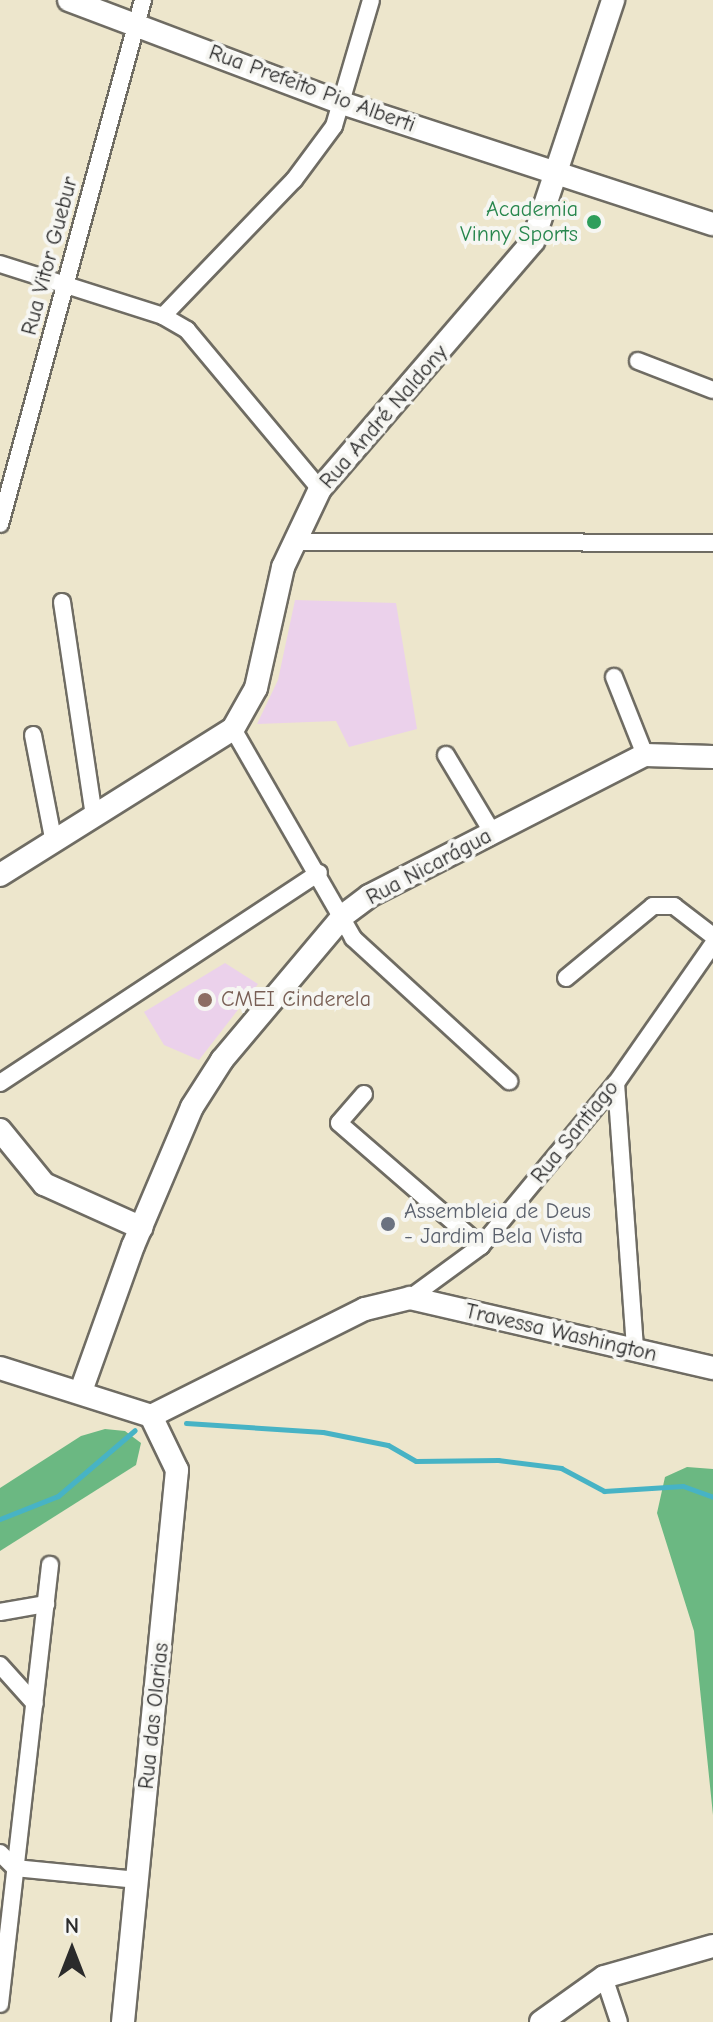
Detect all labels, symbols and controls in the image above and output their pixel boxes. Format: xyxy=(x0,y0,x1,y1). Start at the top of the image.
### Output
street label: Rua Prefeito Pio Alberti xyxy=(205,39,419,139)
street label: Rua Vitor Guebur xyxy=(16,174,84,338)
place label: Academia Vinny Sports xyxy=(460,196,578,248)
marker: Academia Vinny Sports xyxy=(585,213,603,231)
street label: Rua André Naldony xyxy=(314,340,454,494)
street label: Rua Nicarágua xyxy=(362,823,496,911)
place label: CMEI Cinderela xyxy=(221,987,371,1013)
marker: CMEI Cinderela xyxy=(196,991,214,1009)
street label: Rua Santiago xyxy=(526,1075,624,1189)
place label: Assembleia de Deus - Jardim Bela Vista xyxy=(404,1198,591,1250)
marker: Assembleia de Deus - Jardim Bela Vista xyxy=(379,1215,397,1233)
street label: Travessa Washington xyxy=(463,1298,659,1368)
street label: Rua das Olarias xyxy=(133,1641,175,1791)
north arrow xyxy=(32,1910,112,1990)
text: N xyxy=(65,1913,79,1939)

